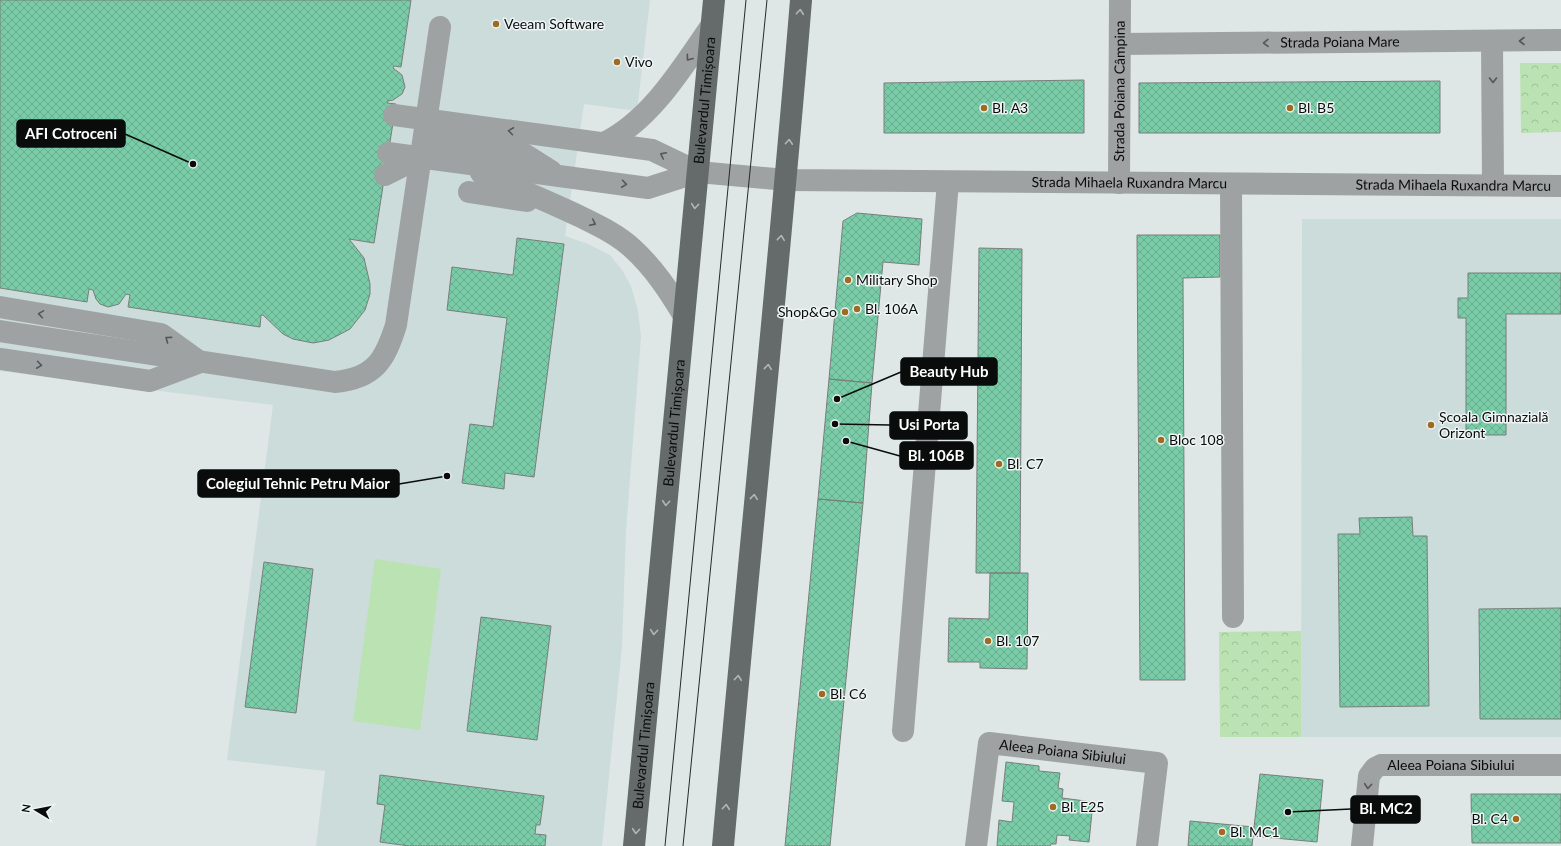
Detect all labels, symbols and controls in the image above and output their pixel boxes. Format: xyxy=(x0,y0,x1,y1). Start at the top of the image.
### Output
one-way arrow xyxy=(795,9,804,15)
place label: Veeam Software xyxy=(504,15,604,32)
marker: Veeam Software xyxy=(491,19,501,29)
street label: Strada Poiana Câmpina xyxy=(1110,20,1128,162)
street label: Strada Poiana Mare xyxy=(1280,32,1400,51)
street label: Bulevardul Timișoara xyxy=(690,36,718,165)
one-way arrow xyxy=(1519,37,1525,45)
one-way arrow xyxy=(1263,39,1269,47)
place label: Vivo xyxy=(625,53,653,70)
one-way arrow xyxy=(687,53,694,60)
marker: Vivo xyxy=(612,57,622,67)
one-way arrow xyxy=(1488,77,1497,83)
place label: Bl. A3 xyxy=(992,99,1028,116)
place label: Bl. B5 xyxy=(1298,99,1334,116)
marker: Bl. A3 xyxy=(979,103,989,113)
marker: Bl. B5 xyxy=(1285,103,1295,113)
callout: AFI Cotroceni xyxy=(17,120,125,147)
text: AFI Cotroceni xyxy=(24,124,117,142)
one-way arrow xyxy=(508,127,514,136)
one-way arrow xyxy=(785,138,794,145)
one-way arrow xyxy=(659,152,667,160)
street label: Strada Mihaela Ruxandra Marcu xyxy=(1031,173,1227,191)
street label: Strada Mihaela Ruxandra Marcu xyxy=(1355,175,1551,194)
one-way arrow xyxy=(621,179,627,188)
one-way arrow xyxy=(690,203,699,209)
one-way arrow xyxy=(589,218,597,226)
one-way arrow xyxy=(776,235,785,241)
place label: Military Shop xyxy=(856,271,938,288)
marker: Military Shop xyxy=(843,275,853,285)
place label: Bl. 106A xyxy=(865,300,918,317)
place label: Shop&Go xyxy=(778,303,837,320)
marker: Bl. 106A xyxy=(852,304,862,314)
marker: Shop&Go xyxy=(840,307,850,317)
one-way arrow xyxy=(38,310,45,319)
one-way arrow xyxy=(166,337,173,344)
street label: Bulevardul Timișoara xyxy=(659,358,688,487)
callout: Beauty Hub xyxy=(901,358,997,385)
one-way arrow xyxy=(36,360,42,369)
text: Beauty Hub xyxy=(909,362,989,380)
one-way arrow xyxy=(763,364,772,370)
place label: Școala Gimnazială Orizont xyxy=(1439,408,1549,441)
callout: Usi Porta xyxy=(890,412,967,439)
text: Usi Porta xyxy=(898,415,960,433)
marker: Școala Gimnazială Orizont xyxy=(1426,420,1436,430)
place label: Bloc 108 xyxy=(1169,431,1224,448)
marker: Bloc 108 xyxy=(1156,435,1166,445)
callout: Bl. 106B xyxy=(900,442,973,469)
text: Bl. 106B xyxy=(908,446,964,464)
place label: Bl. C7 xyxy=(1007,455,1044,472)
marker: Bl. C7 xyxy=(994,459,1004,469)
callout: Colegiul Tehnic Petru Maior xyxy=(198,470,399,497)
text: Colegiul Tehnic Petru Maior xyxy=(206,474,390,492)
one-way arrow xyxy=(750,494,759,500)
one-way arrow xyxy=(662,500,671,506)
one-way arrow xyxy=(650,629,659,635)
place label: Bl. 107 xyxy=(996,632,1039,649)
marker: Bl. 107 xyxy=(983,636,993,646)
one-way arrow xyxy=(733,675,742,681)
street label: Bulevardul Timișoara xyxy=(629,681,657,810)
place label: Bl. C6 xyxy=(830,685,867,702)
marker: Bl. C6 xyxy=(817,689,827,699)
street label: Aleea Poiana Sibiului xyxy=(999,735,1127,767)
street label: Aleea Poiana Sibiului xyxy=(1387,756,1515,773)
one-way arrow xyxy=(1364,783,1373,789)
north arrow xyxy=(16,790,56,830)
callout: Bl. MC2 xyxy=(1351,796,1420,823)
place label: Bl. E25 xyxy=(1061,798,1104,815)
text: Bl. MC2 xyxy=(1359,799,1413,817)
marker: Bl. E25 xyxy=(1048,802,1058,812)
text: N xyxy=(19,803,33,813)
one-way arrow xyxy=(721,804,730,810)
place label: Bl. C4 xyxy=(1471,810,1508,827)
marker: Bl. C4 xyxy=(1511,814,1521,824)
place label: Bl. MC1 xyxy=(1230,823,1280,840)
marker: Bl. MC1 xyxy=(1217,827,1227,837)
one-way arrow xyxy=(631,828,640,834)

